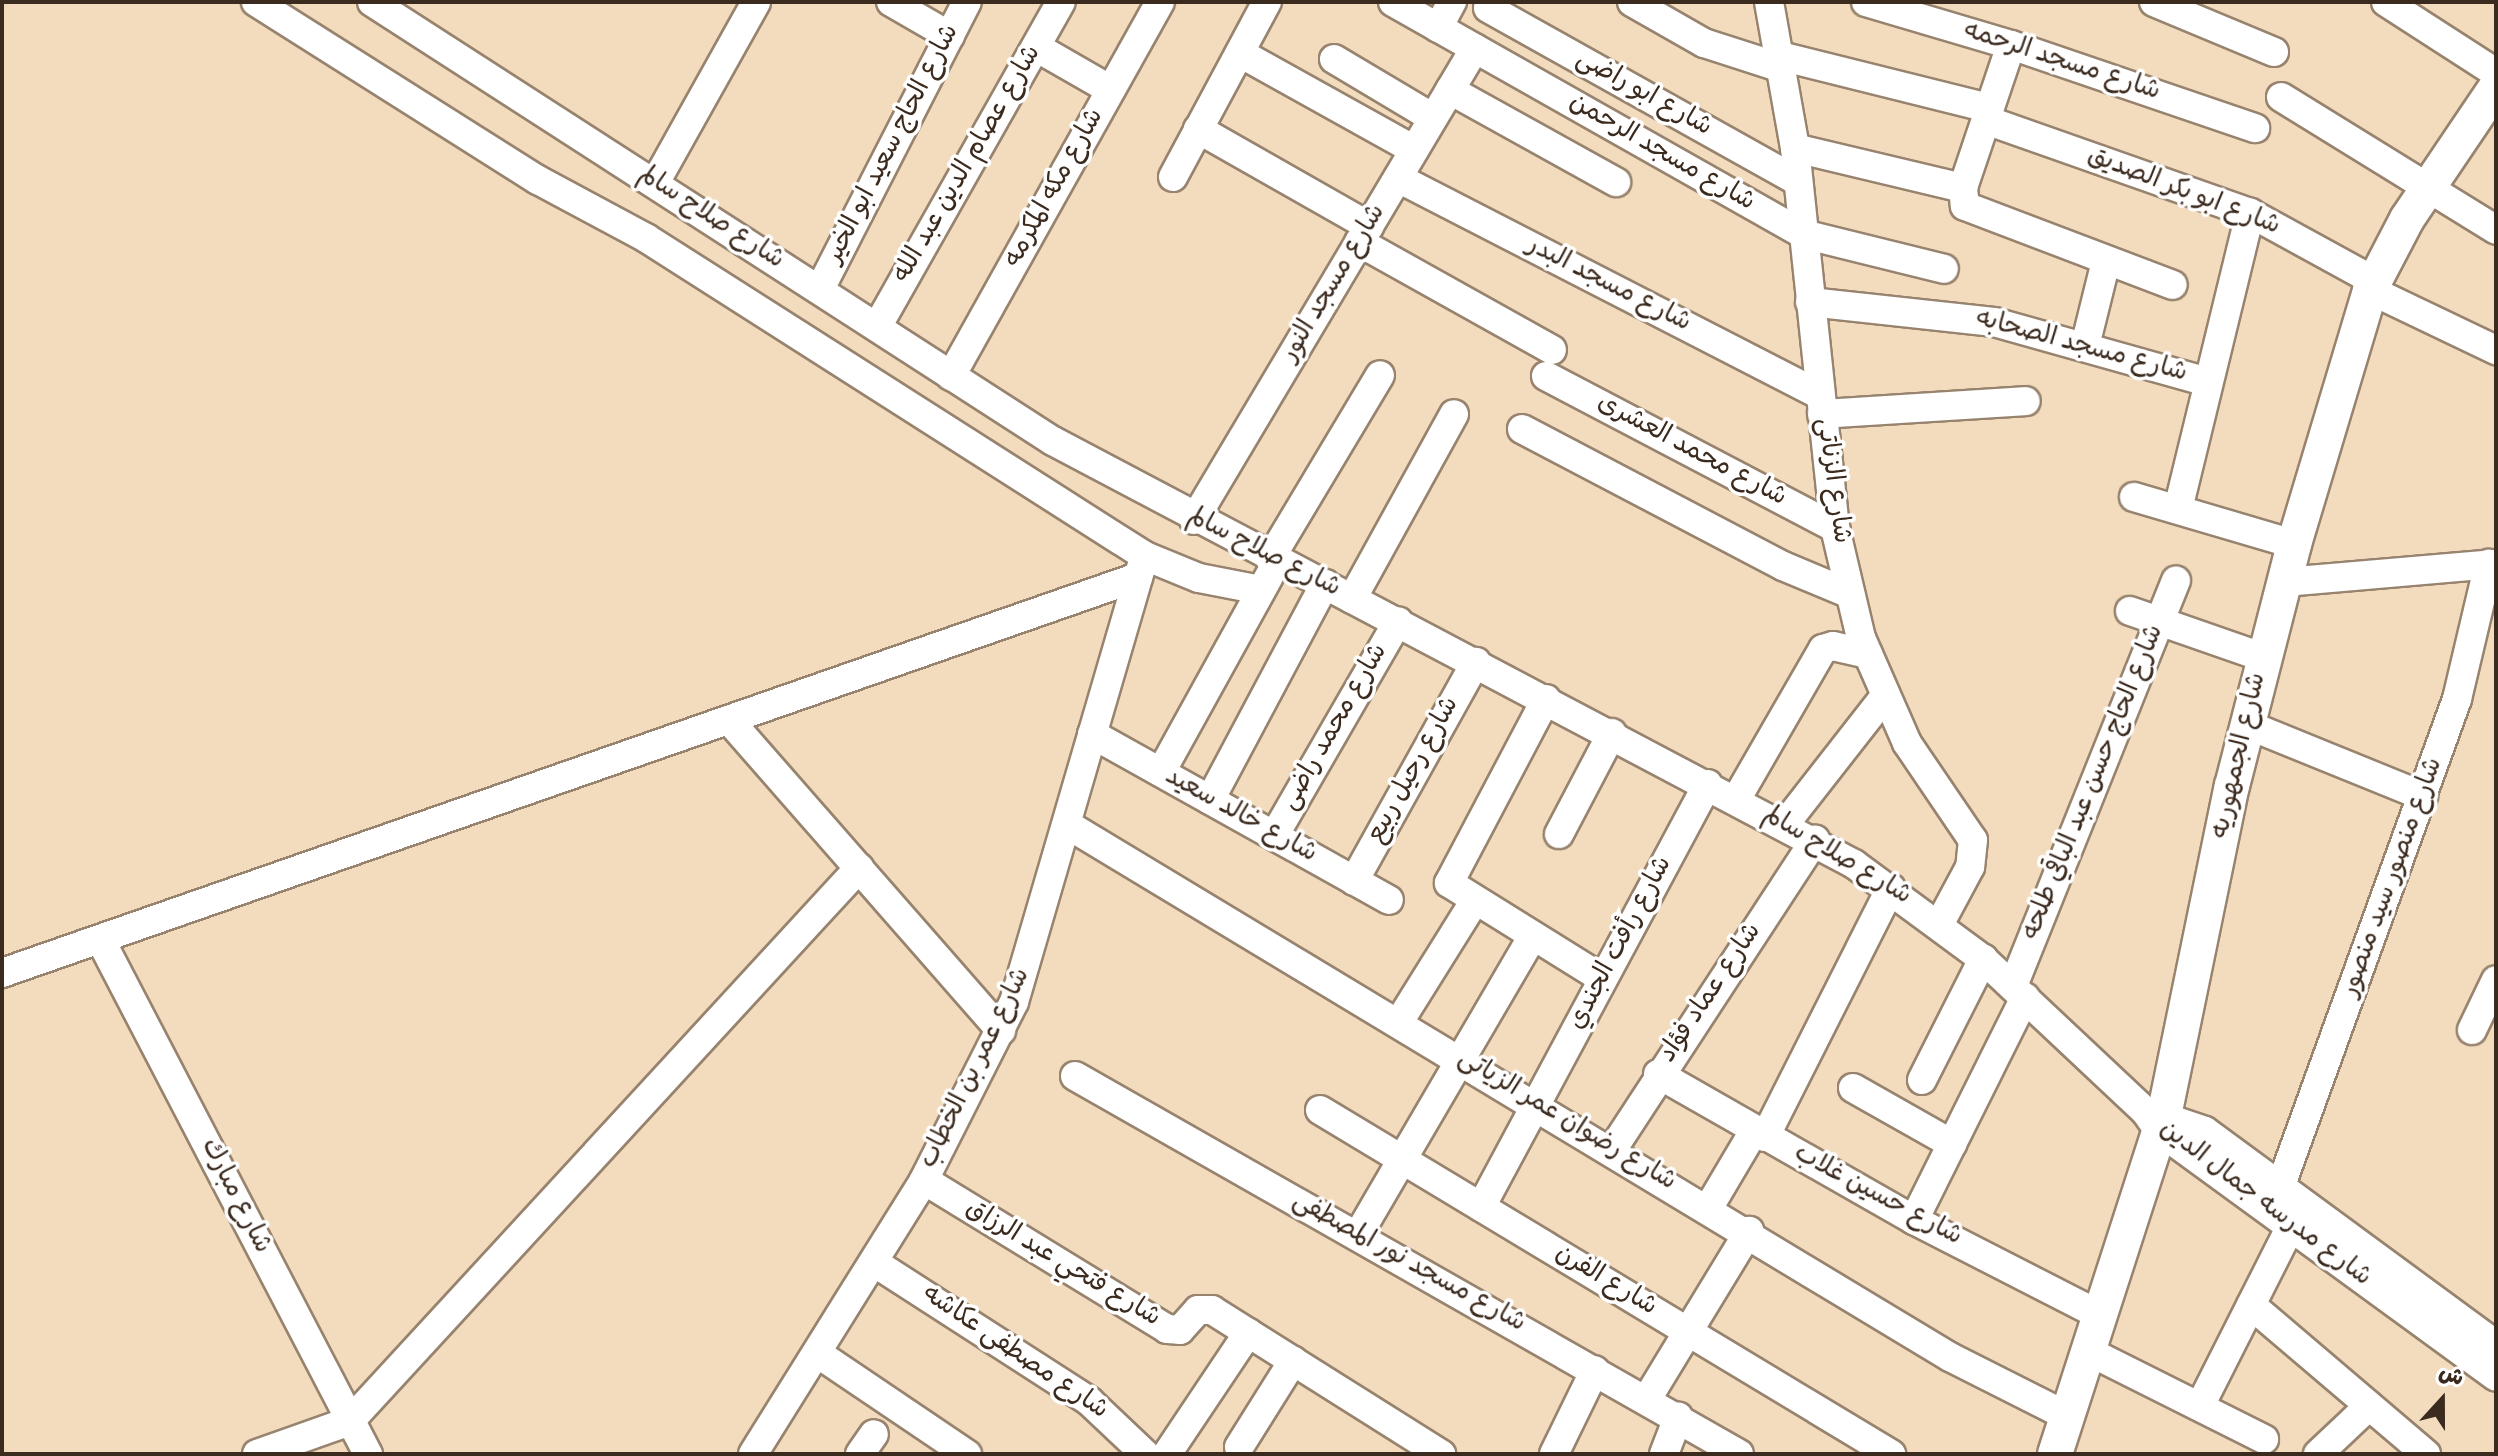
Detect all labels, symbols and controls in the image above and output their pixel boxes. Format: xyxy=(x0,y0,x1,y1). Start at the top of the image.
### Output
street label: شارع مسجد الرحمه xyxy=(1958,16,2164,110)
street label: شارع الحاج سعيد ابو الخير xyxy=(820,20,968,270)
street label: شارع عصام الدين عبد الله xyxy=(888,41,1050,289)
street label: شارع ابو راضى xyxy=(1570,45,1716,145)
street label: شارع مسجد الرحمن xyxy=(1562,88,1760,220)
street label: شارع مكه المكرمه xyxy=(1000,104,1112,274)
street label: شارع ابو بكر الصديق xyxy=(2082,142,2284,244)
street label: شارع صلاح سالم xyxy=(631,160,789,278)
street label: شارع مسجد النور xyxy=(1276,200,1394,368)
street label: شارع مسجد البدر xyxy=(1521,231,1695,341)
street label: شارع مسجد الصحابه xyxy=(1972,305,2190,391)
street label: شارع محمد العشرى xyxy=(1591,389,1791,515)
street label: شارع الزناتى xyxy=(1807,416,1855,546)
street label: شارع صلاح سالم xyxy=(1181,502,1345,606)
street label: شارع الحاج حسن عبد الباقي طلحه xyxy=(2017,621,2173,945)
street label: شارع محمد راضى xyxy=(1276,639,1396,817)
street label: شارع الجمهوريه xyxy=(2207,670,2275,842)
street label: شارع رحيل ربيع xyxy=(1362,692,1468,850)
street label: شارع منصور سيد منصور xyxy=(2336,754,2452,1002)
street label: شارع خالد سعيد xyxy=(1159,762,1321,872)
street label: شارع صلاح سالم xyxy=(1756,800,1916,914)
street label: شارع رأفت الجندي xyxy=(1563,852,1681,1036)
street label: شارع عماد فؤاد xyxy=(1654,918,1770,1070)
street label: شارع عمر بن الخطاب xyxy=(915,964,1039,1174)
street label: شارع رضوان عمر الزياتى xyxy=(1451,1045,1681,1199)
street label: شارع مدرسه جمال الدين xyxy=(2152,1115,2376,1295)
street label: شارع مبارك xyxy=(192,1135,276,1259)
street label: شارع حسين غلاب xyxy=(1788,1140,1966,1254)
street label: شارع مسجد نور المصطفى xyxy=(1286,1187,1530,1341)
street label: شارع فتحي عبد الرزاق xyxy=(959,1195,1165,1335)
street label: شارع الفرن xyxy=(1548,1239,1662,1325)
street label: شارع مصطفى عكاشه xyxy=(915,1280,1113,1428)
north arrow xyxy=(2402,1360,2482,1440)
text: ش xyxy=(2435,1361,2467,1394)

